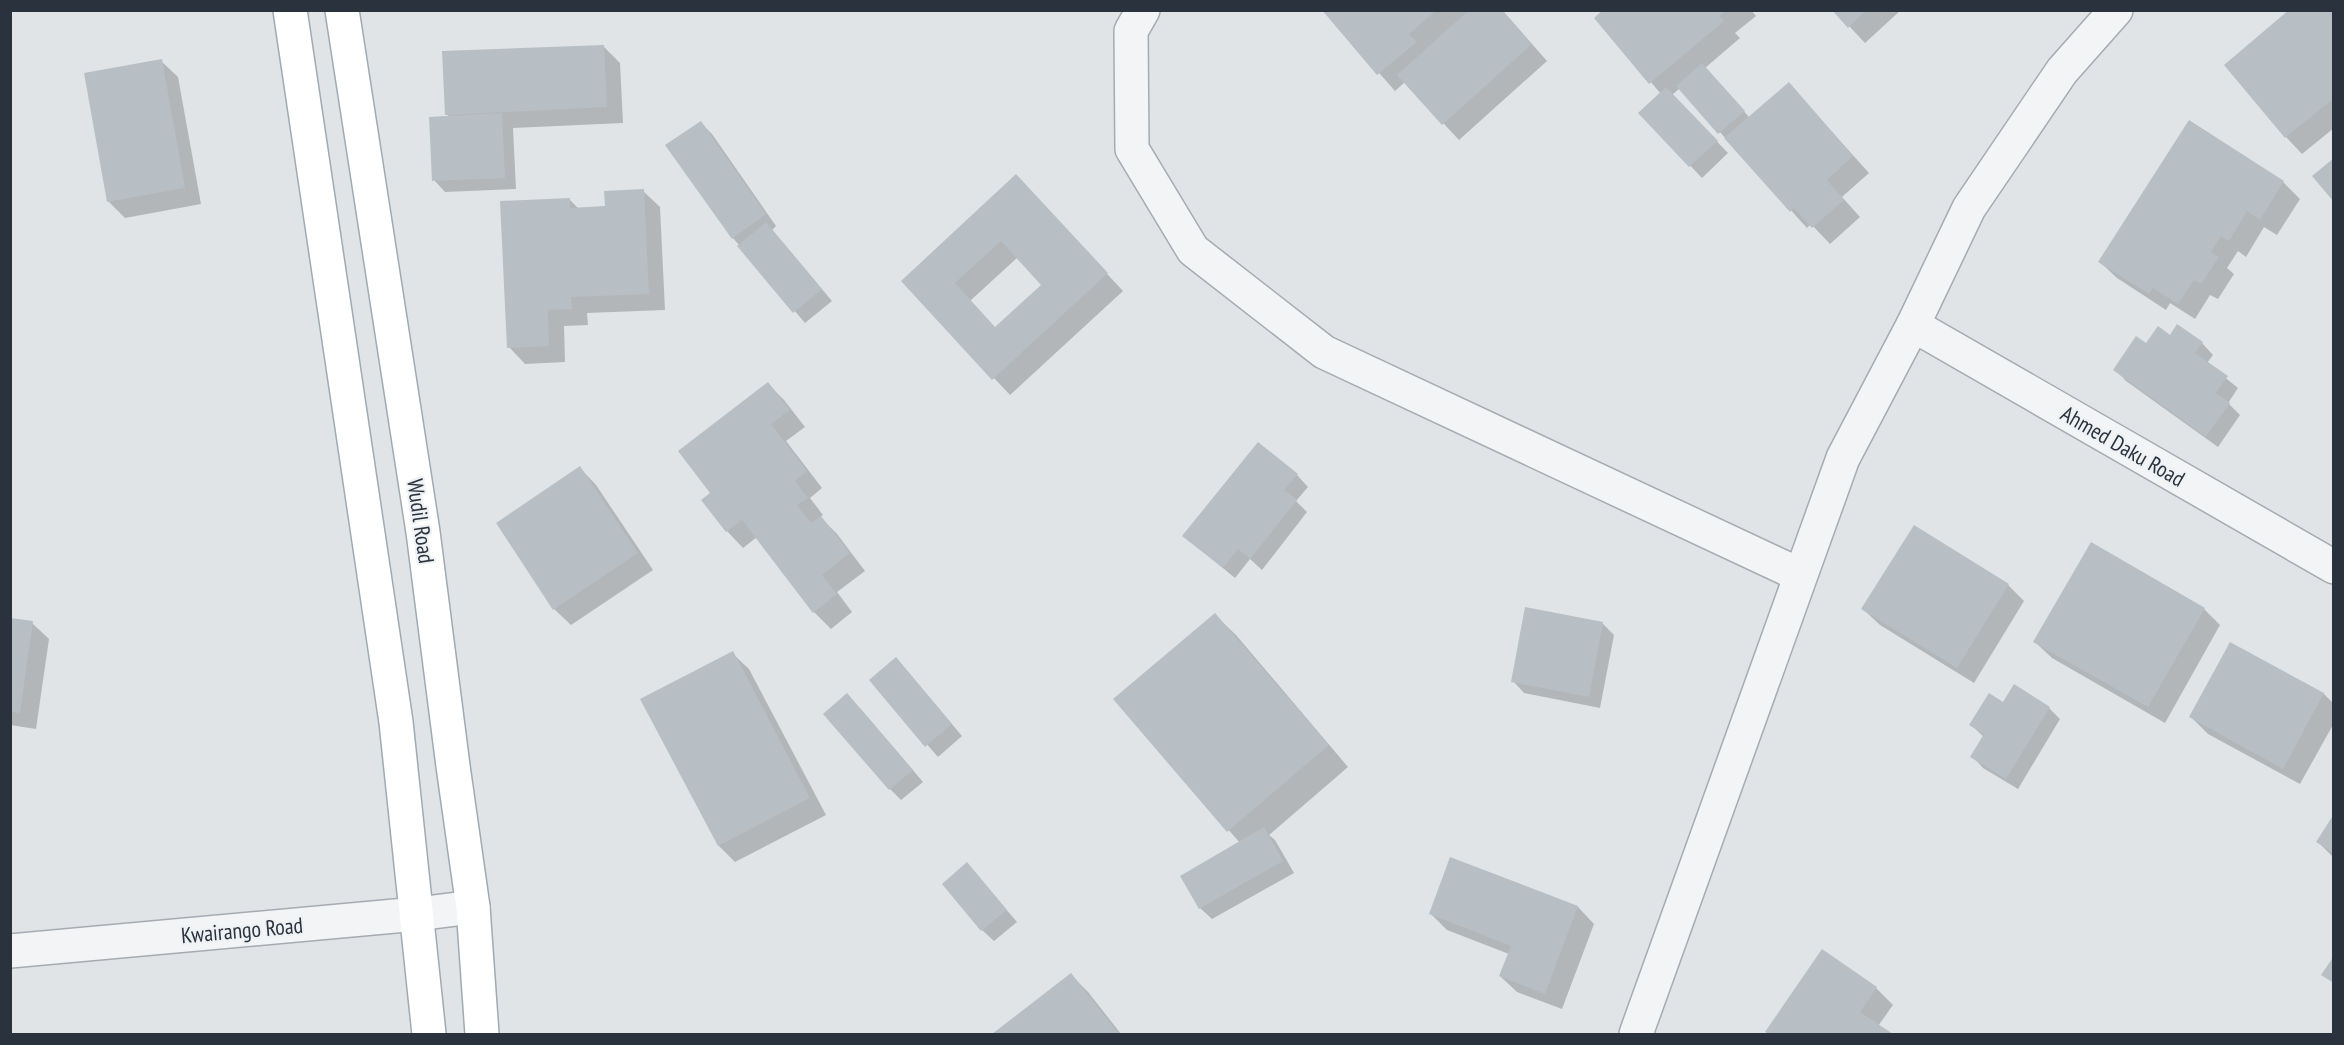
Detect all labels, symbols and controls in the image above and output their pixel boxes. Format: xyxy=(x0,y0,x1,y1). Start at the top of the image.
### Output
street label: Ahmed Daku Road xyxy=(2056,399,2190,493)
street label: Wudil Road xyxy=(401,477,441,565)
street label: Kwairango Road xyxy=(180,911,304,949)

